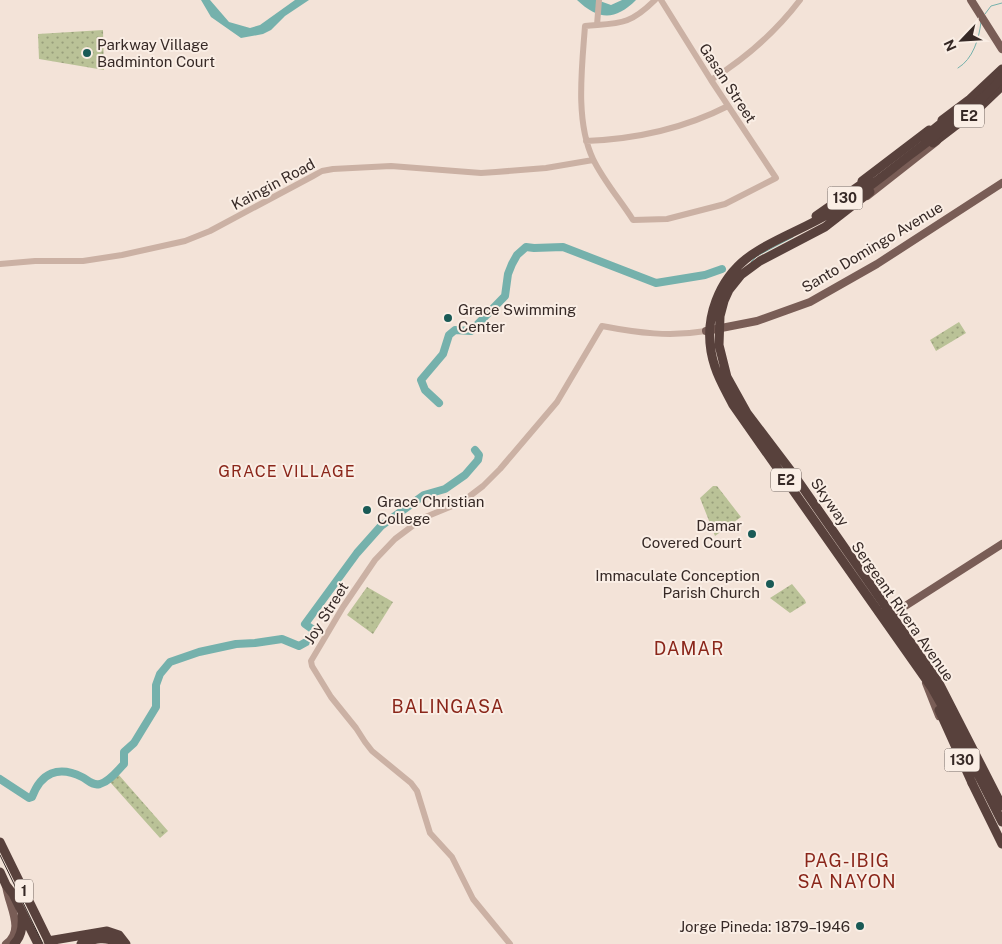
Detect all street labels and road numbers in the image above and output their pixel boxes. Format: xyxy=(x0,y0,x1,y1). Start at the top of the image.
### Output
street label: Gasan Street xyxy=(696,40,760,126)
road number: E2 xyxy=(954,104,984,128)
street label: Kaingin Road xyxy=(228,155,318,213)
road number: 130 xyxy=(828,187,862,210)
street label: Santo Domingo Avenue xyxy=(799,198,945,296)
road number: E2 xyxy=(771,468,801,492)
street label: Skyway xyxy=(807,475,853,529)
street label: Sergeant Rivera Avenue xyxy=(848,538,958,684)
street label: Joy Street xyxy=(300,579,352,647)
road number: 130 xyxy=(944,748,980,772)
road number: 1 xyxy=(15,879,33,902)

